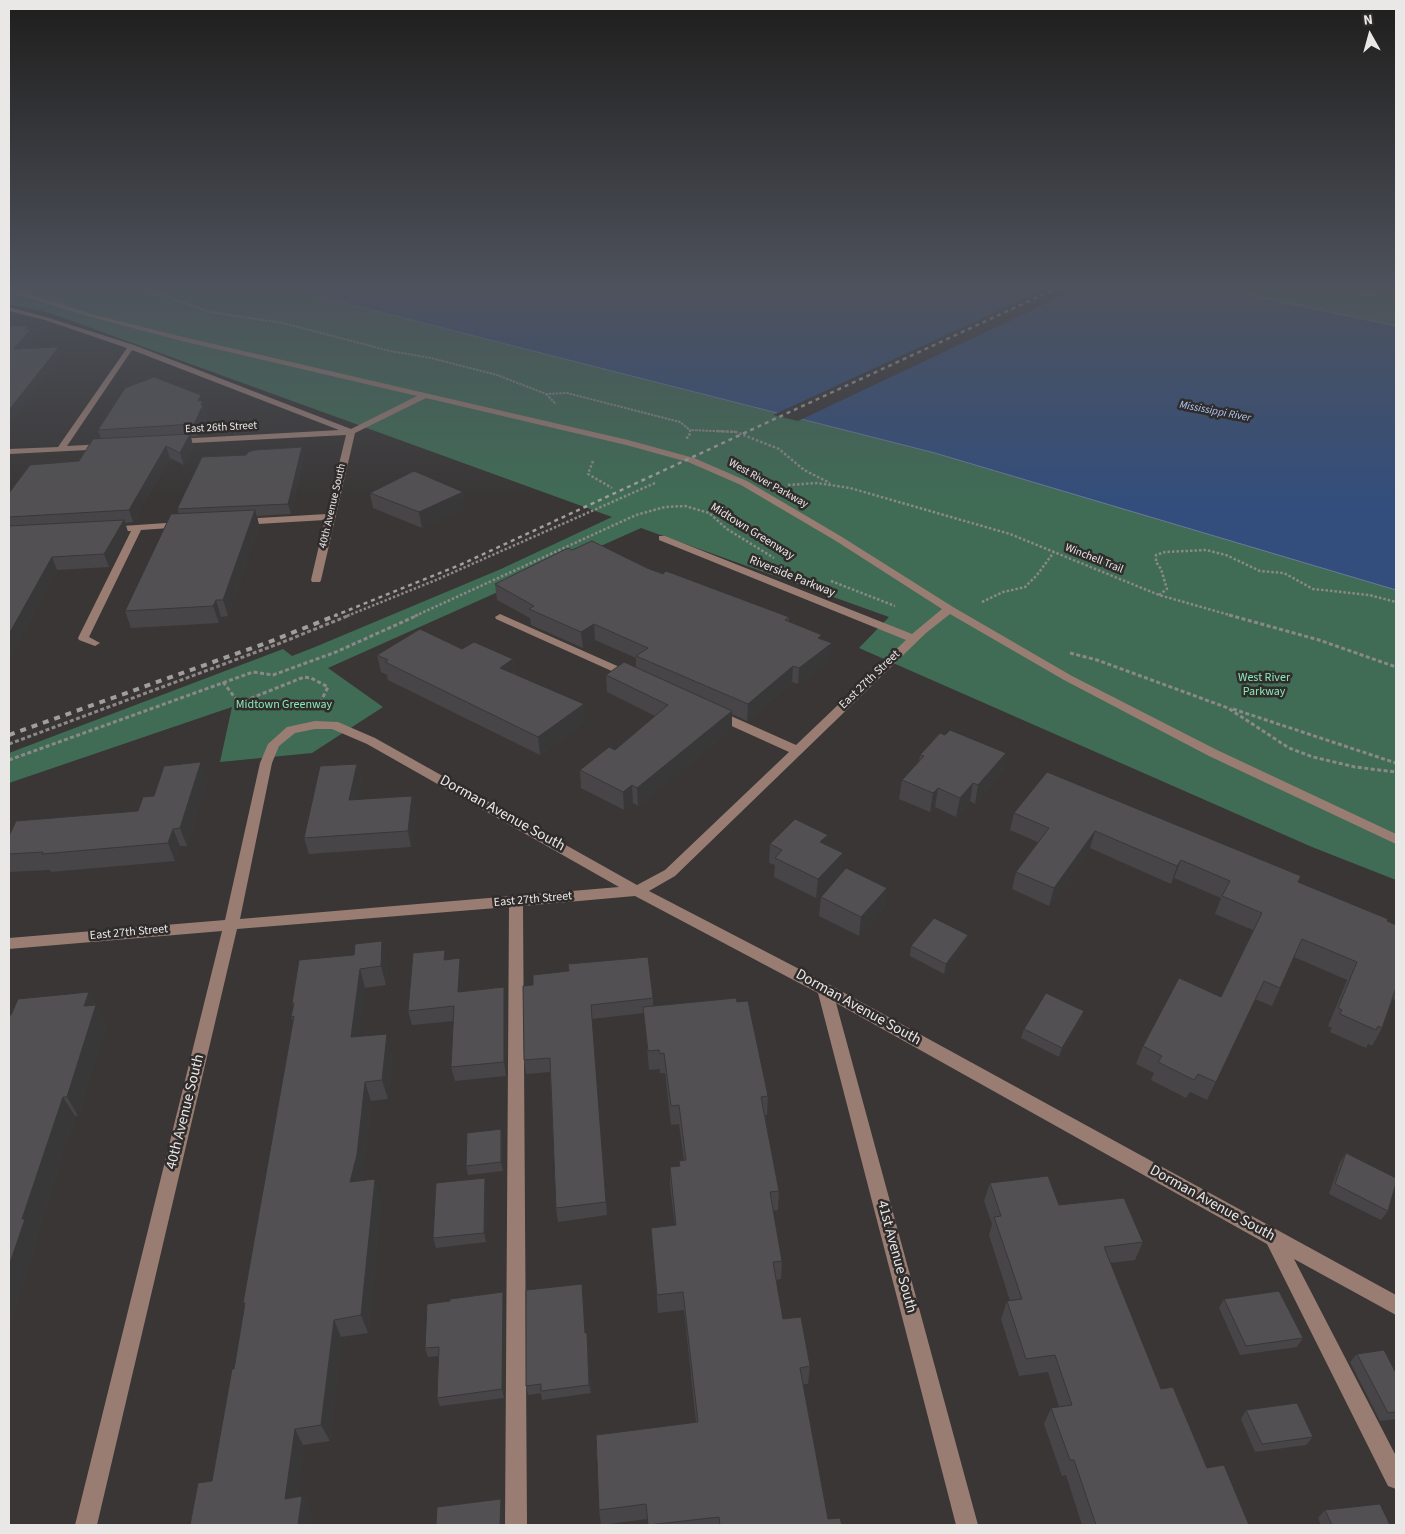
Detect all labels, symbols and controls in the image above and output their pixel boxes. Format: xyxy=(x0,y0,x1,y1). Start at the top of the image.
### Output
north arrow xyxy=(1345,10,1395,60)
text: N xyxy=(1362,10,1374,31)
water label: Mississippi River xyxy=(1178,399,1252,425)
street label: East 26th Street xyxy=(185,420,257,436)
street label: West River Parkway xyxy=(726,457,810,511)
street label: 40th Avenue South xyxy=(317,462,349,550)
street label: Midtown Greenway xyxy=(707,500,797,564)
street label: Winchell Trail xyxy=(1063,541,1125,577)
street label: Riverside Parkway xyxy=(747,553,837,601)
street label: East 27th Street xyxy=(837,648,903,712)
park label: West River Parkway xyxy=(1238,671,1290,699)
park label: Midtown Greenway xyxy=(236,698,332,712)
street label: Dorman Avenue South xyxy=(436,772,568,856)
street label: East 27th Street xyxy=(493,889,573,911)
street label: East 27th Street xyxy=(89,922,169,944)
street label: Dorman Avenue South xyxy=(792,966,924,1050)
street label: 40th Avenue South xyxy=(163,1053,209,1171)
street label: Dorman Avenue South xyxy=(1146,1162,1278,1246)
street label: 41st Avenue South xyxy=(872,1199,920,1315)

